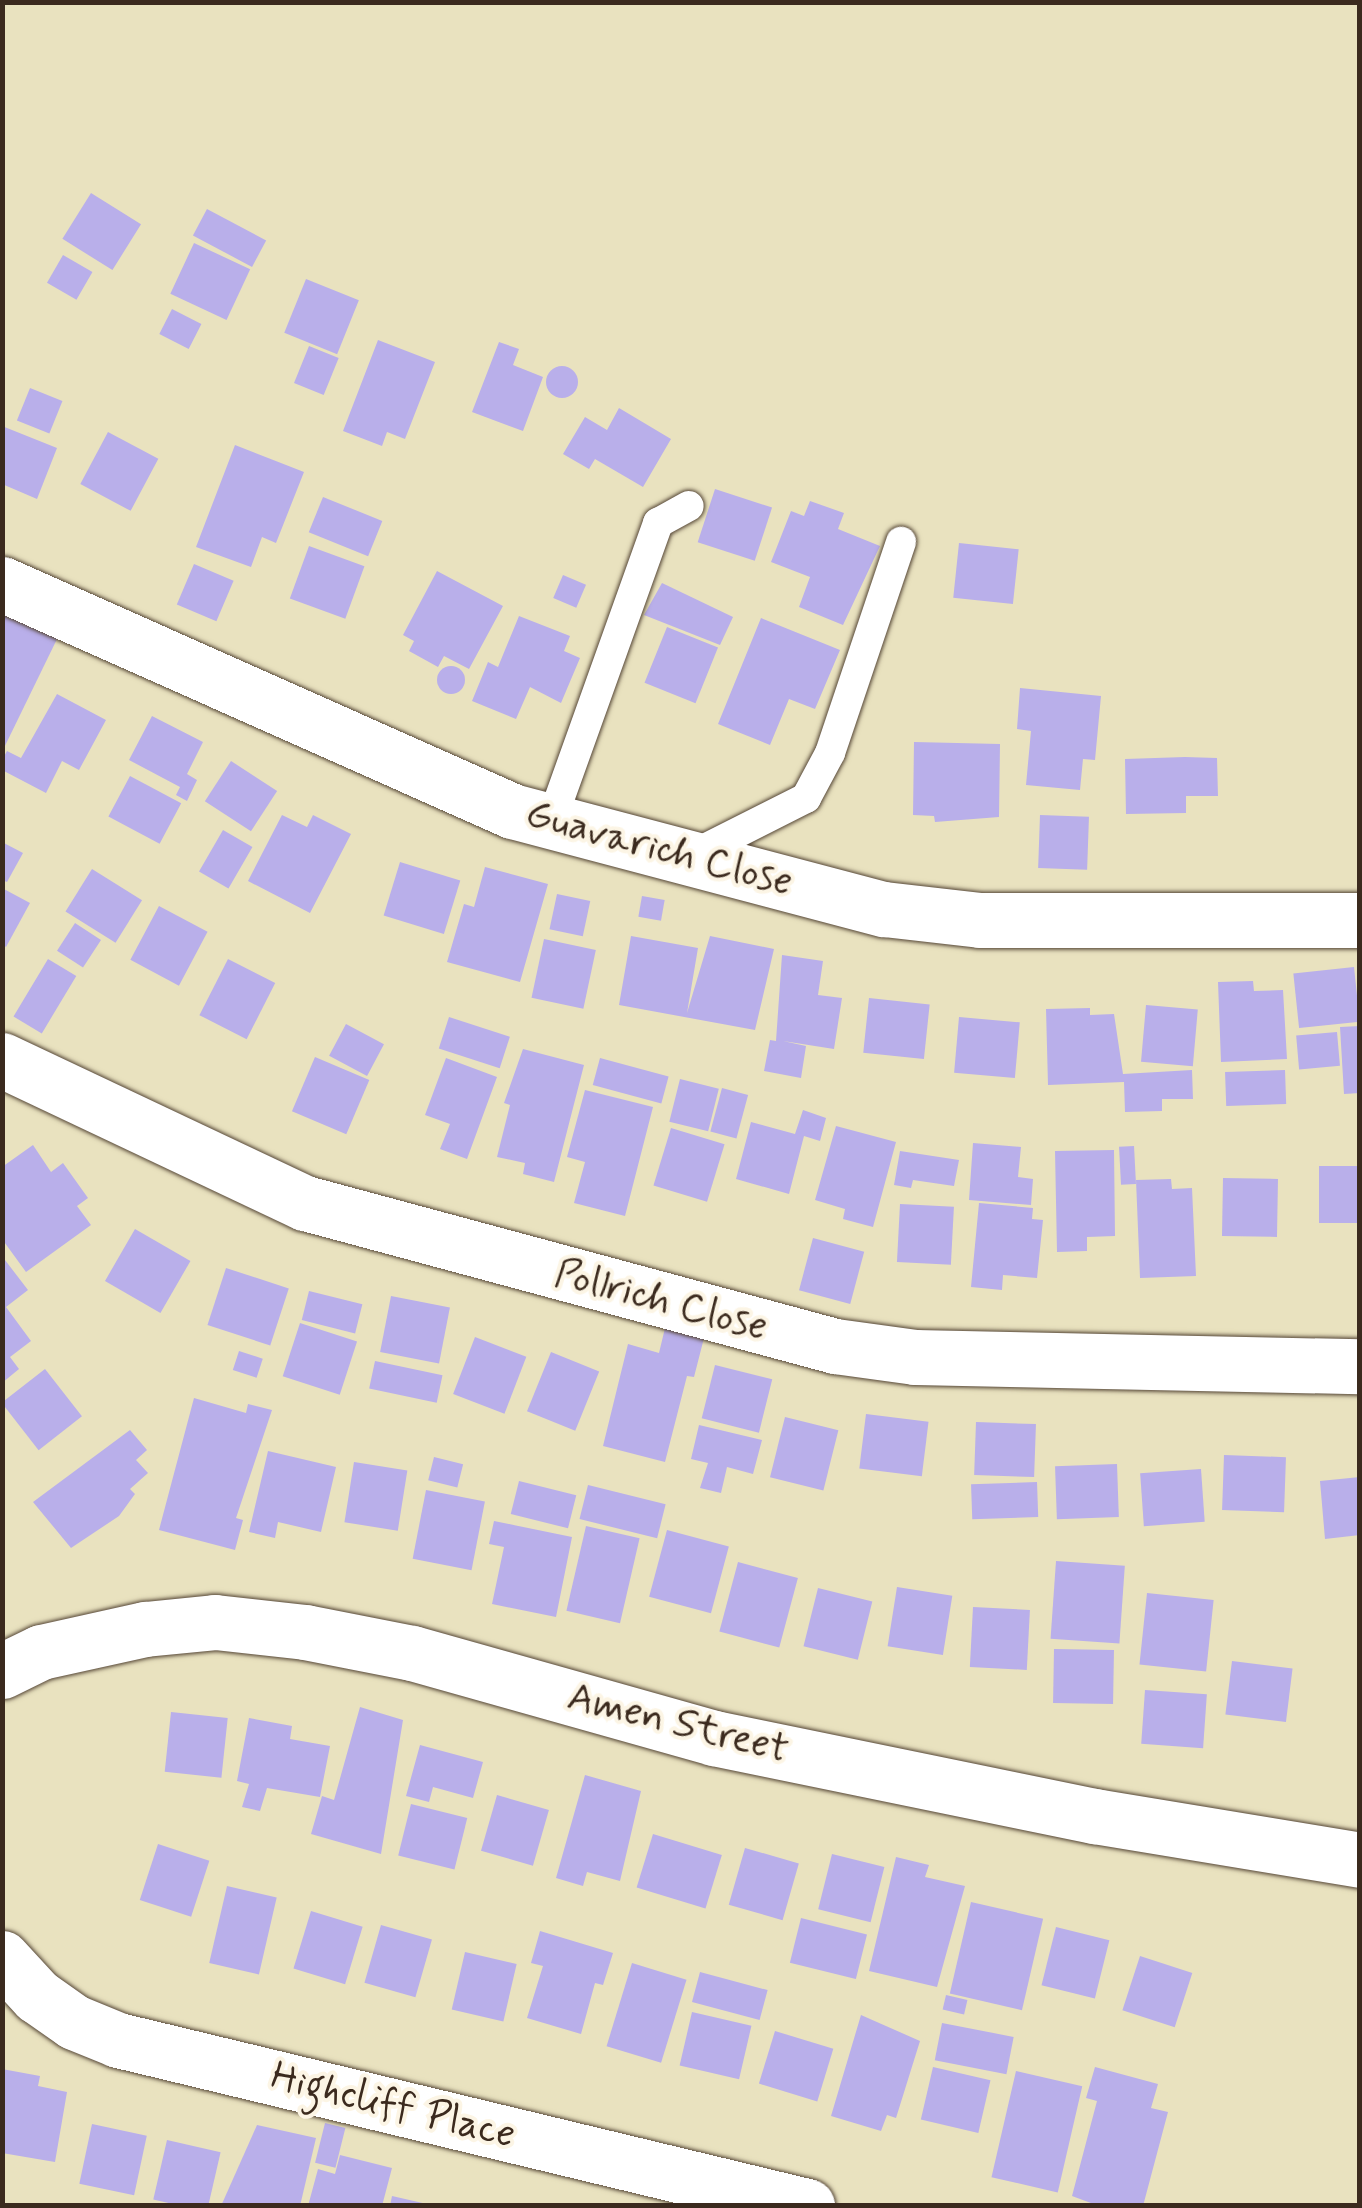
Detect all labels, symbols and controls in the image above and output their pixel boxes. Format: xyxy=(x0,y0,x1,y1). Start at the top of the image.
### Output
street label: Guavarich Close xyxy=(520,790,798,908)
street label: Pollrich Close xyxy=(550,1250,772,1352)
street label: Amen Street xyxy=(564,1674,792,1774)
street label: Highcliff Place xyxy=(268,2053,518,2159)

